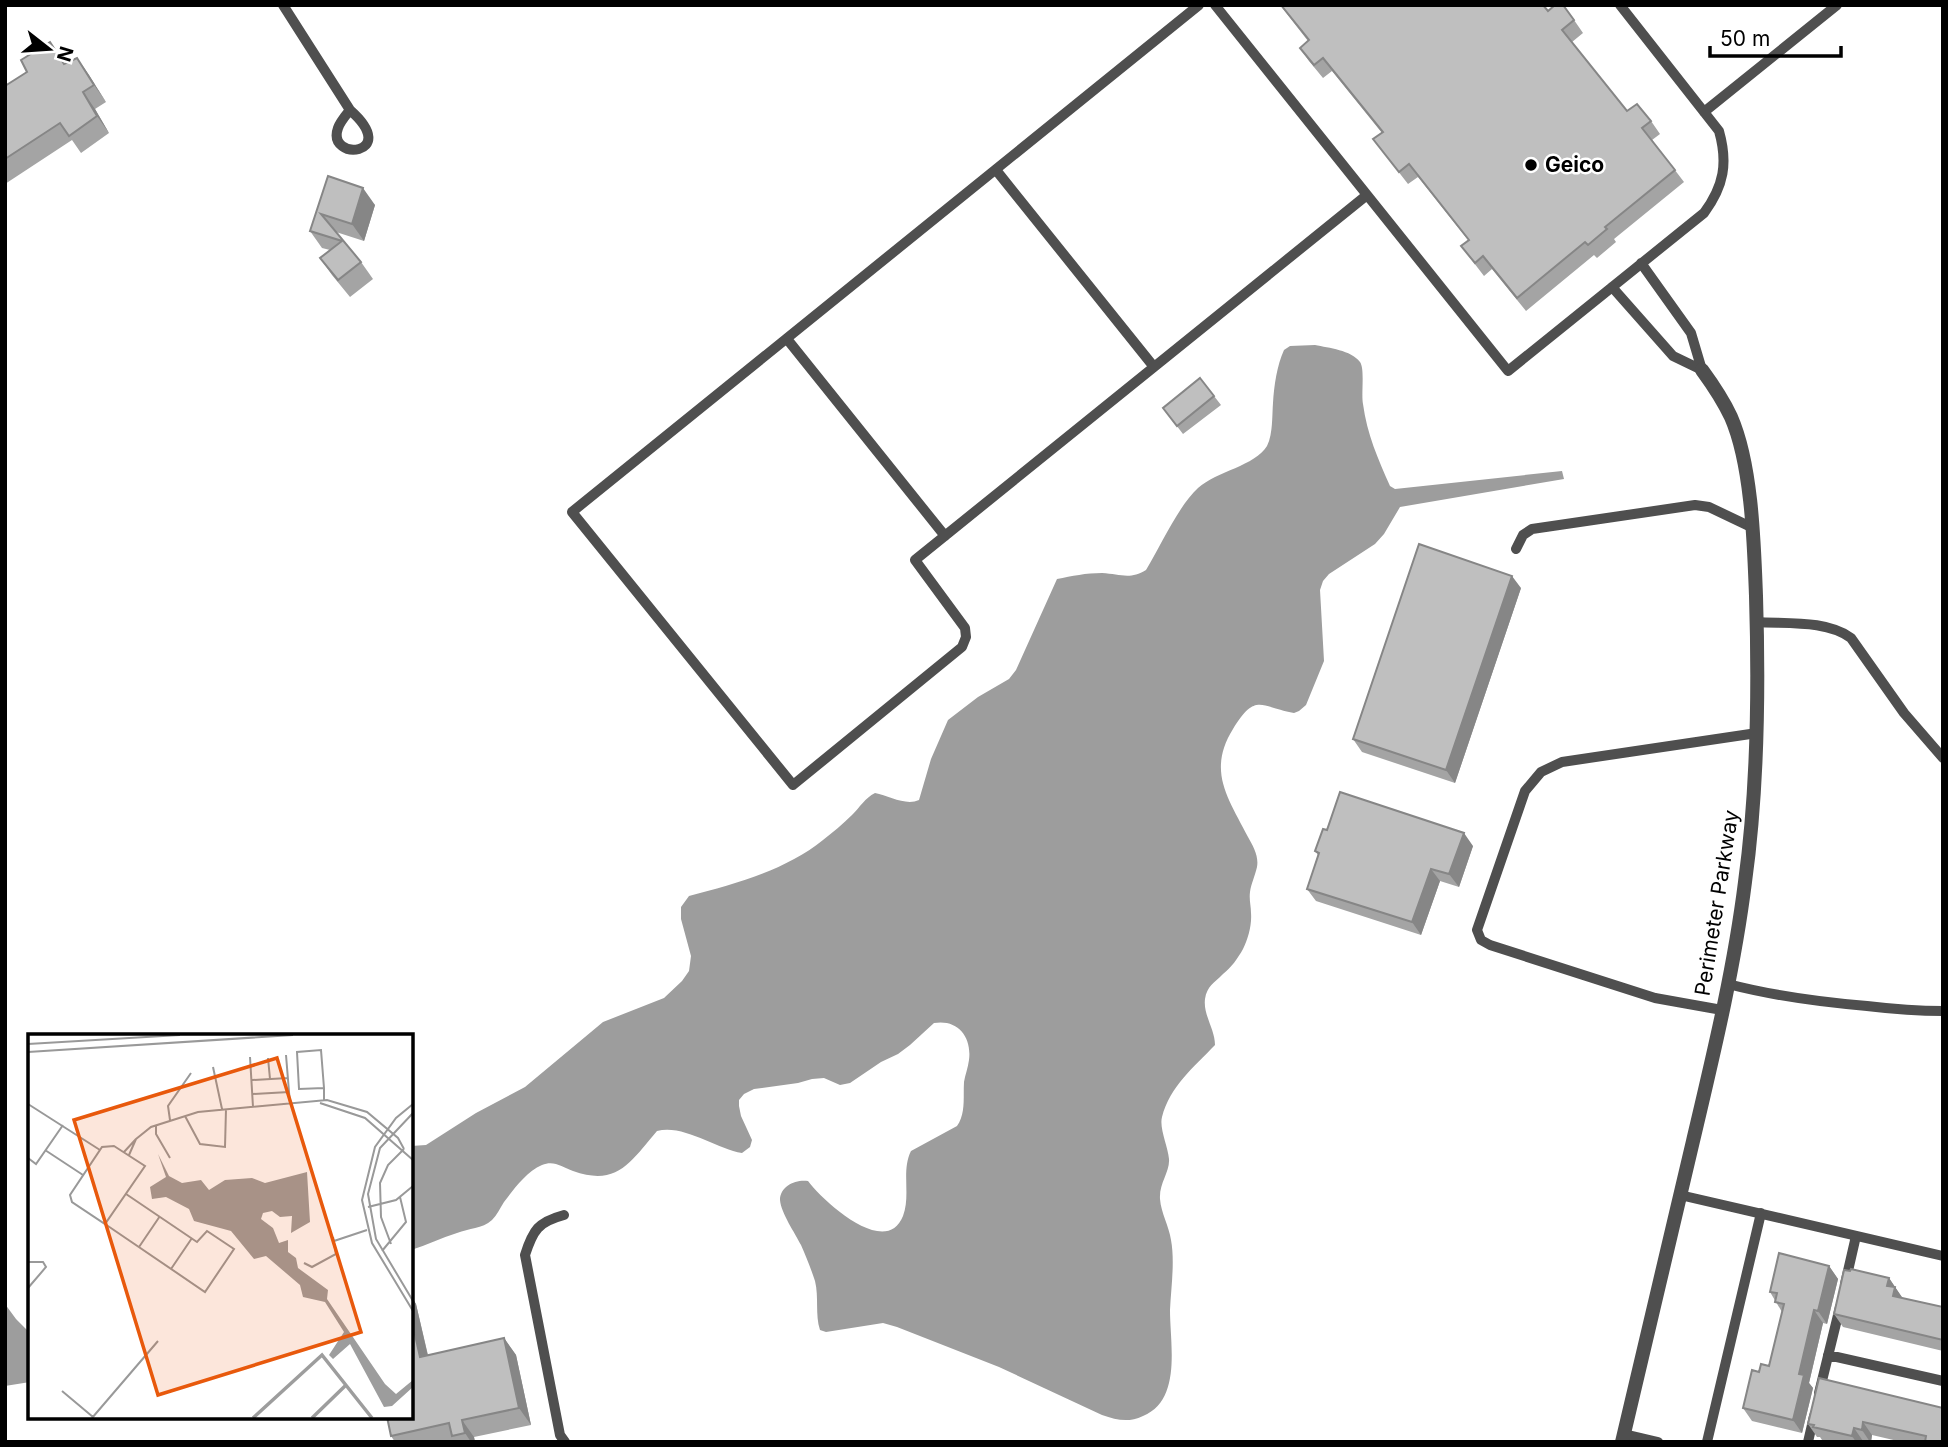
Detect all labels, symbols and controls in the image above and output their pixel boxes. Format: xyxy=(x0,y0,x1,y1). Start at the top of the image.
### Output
north arrow xyxy=(14,14,84,84)
scale bar xyxy=(1710,14,1841,58)
text: 50 m xyxy=(1720,26,1770,51)
text: N xyxy=(52,44,78,64)
place label: Geico xyxy=(1545,152,1604,177)
marker: Geico xyxy=(1523,157,1539,173)
street label: Perimeter Parkway xyxy=(1689,808,1744,998)
inset map xyxy=(28,1034,413,1419)

